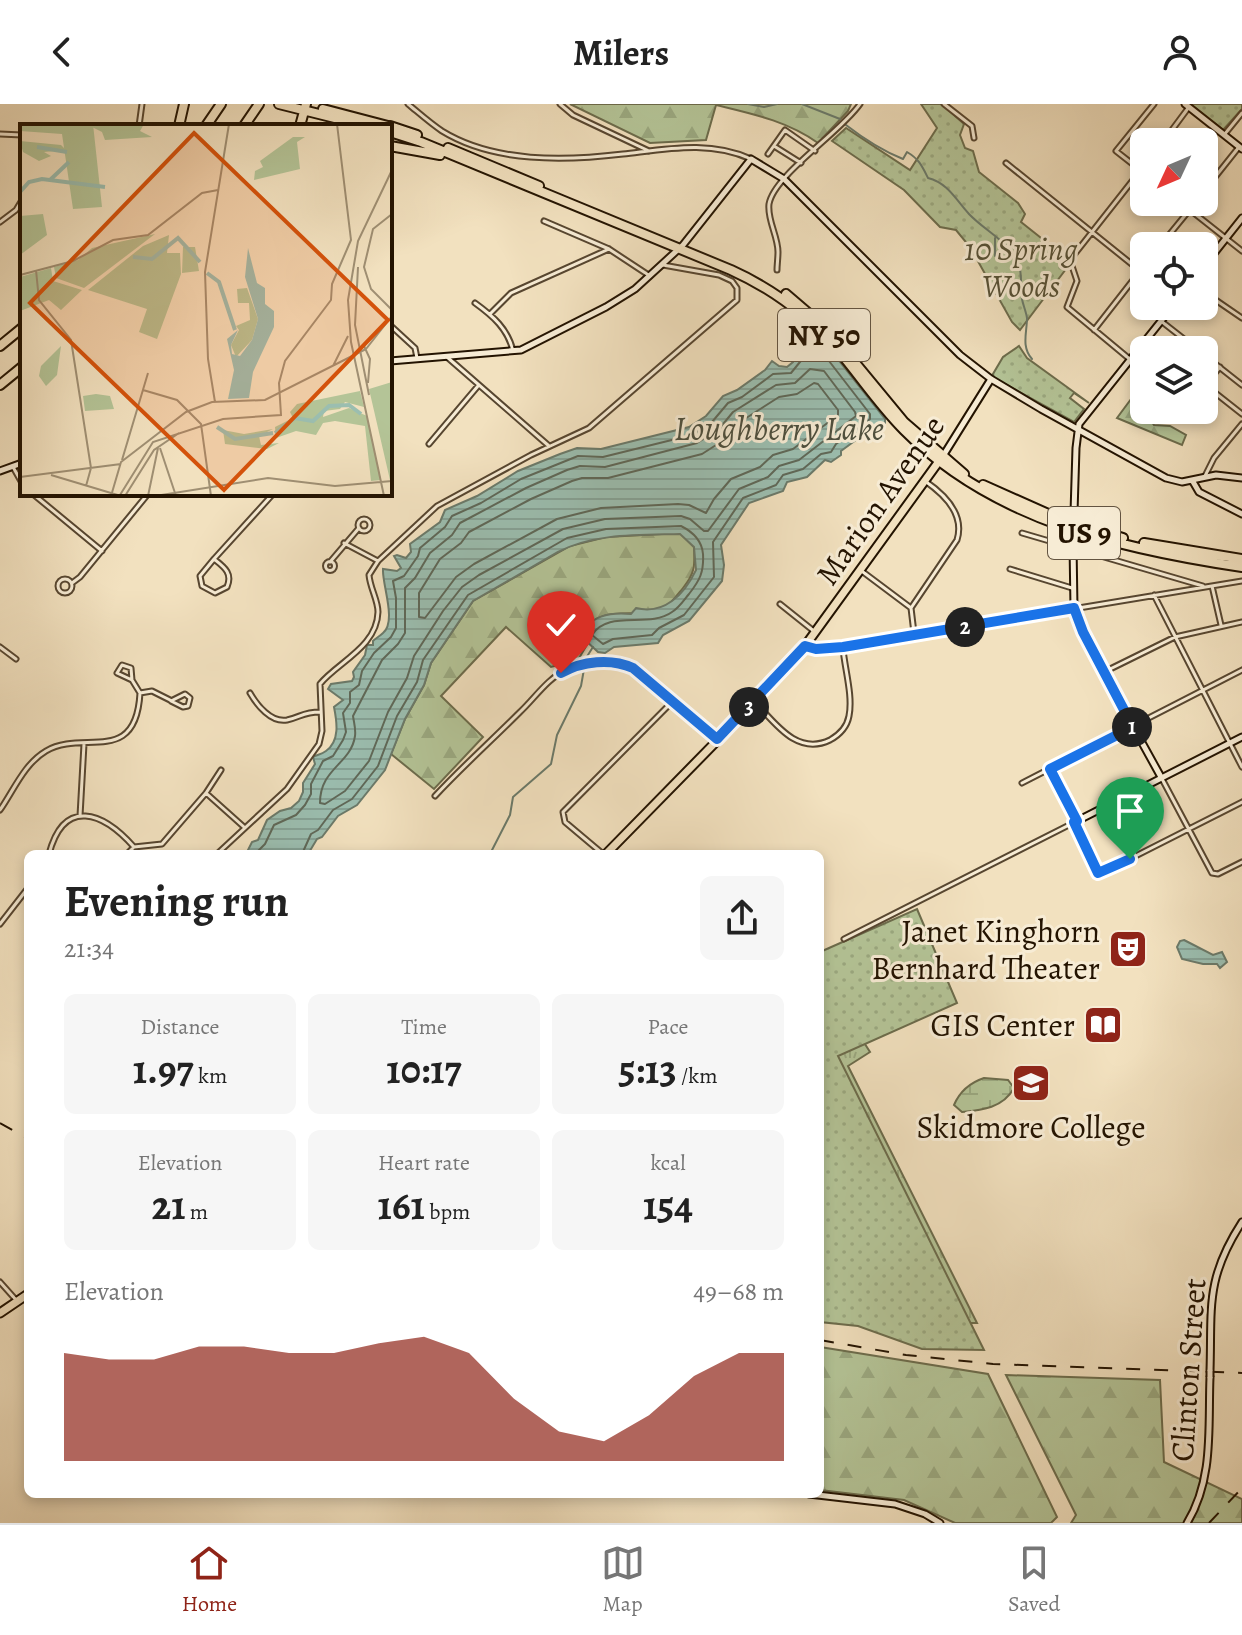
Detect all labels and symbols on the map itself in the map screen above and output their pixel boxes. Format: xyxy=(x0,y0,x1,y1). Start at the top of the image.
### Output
inset map xyxy=(20,124,392,496)
north arrow xyxy=(1130,128,1218,216)
park label: 10 Spring Woods xyxy=(964,227,1078,308)
road number: NY 50 xyxy=(778,309,870,361)
water label: Loughberry Lake xyxy=(674,405,884,452)
street label: Marion Avenue xyxy=(805,406,955,594)
road number: US 9 xyxy=(1048,507,1120,559)
pin xyxy=(527,591,595,673)
pin: 2 xyxy=(945,607,985,647)
pin: 3 xyxy=(729,687,769,727)
pin: 1 xyxy=(1112,707,1152,747)
pin xyxy=(1096,777,1164,859)
place label: Janet Kinghorn Bernhard Theater xyxy=(872,909,1100,990)
theatre icon: Janet Kinghorn Bernhard Theater xyxy=(1107,928,1149,970)
place label: GIS Center xyxy=(930,1003,1075,1047)
library icon: GIS Center xyxy=(1082,1004,1124,1046)
school or university icon: Skidmore College xyxy=(1010,1062,1052,1104)
place label: Skidmore College xyxy=(916,1105,1146,1149)
street label: Clinton Street xyxy=(1160,1277,1216,1463)

